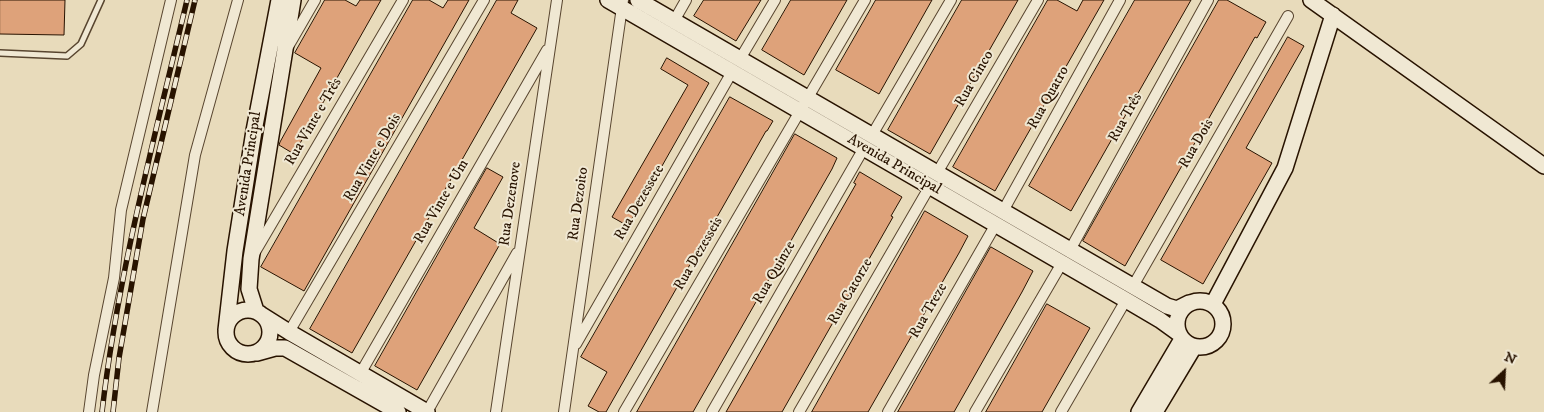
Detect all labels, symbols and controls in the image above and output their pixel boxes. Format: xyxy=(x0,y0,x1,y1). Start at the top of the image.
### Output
street label: Rua Cinco xyxy=(952,48,998,110)
street label: Rua Quatro xyxy=(1024,63,1074,133)
street label: Rua Vinte e Três xyxy=(282,75,346,169)
street label: Rua Três xyxy=(1105,90,1147,146)
street label: Avenida Principal xyxy=(232,110,266,218)
street label: Rua Vinte e Dois xyxy=(341,111,405,205)
street label: Rua Dois xyxy=(1176,116,1218,172)
street label: Avenida Principal xyxy=(844,131,944,199)
street label: Rua Vinte e Um xyxy=(411,157,473,247)
street label: Rua Dezenove xyxy=(496,161,526,247)
street label: Rua Dezessete xyxy=(611,162,669,244)
street label: Rua Dezoito xyxy=(565,166,593,242)
street label: Rua Dezesseis xyxy=(671,214,727,294)
street label: Rua Quinze xyxy=(750,238,800,308)
street label: Rua Catorze xyxy=(825,256,877,328)
street label: Rua Treze xyxy=(906,280,952,342)
north arrow xyxy=(1479,347,1529,397)
text: N xyxy=(1501,348,1519,369)

